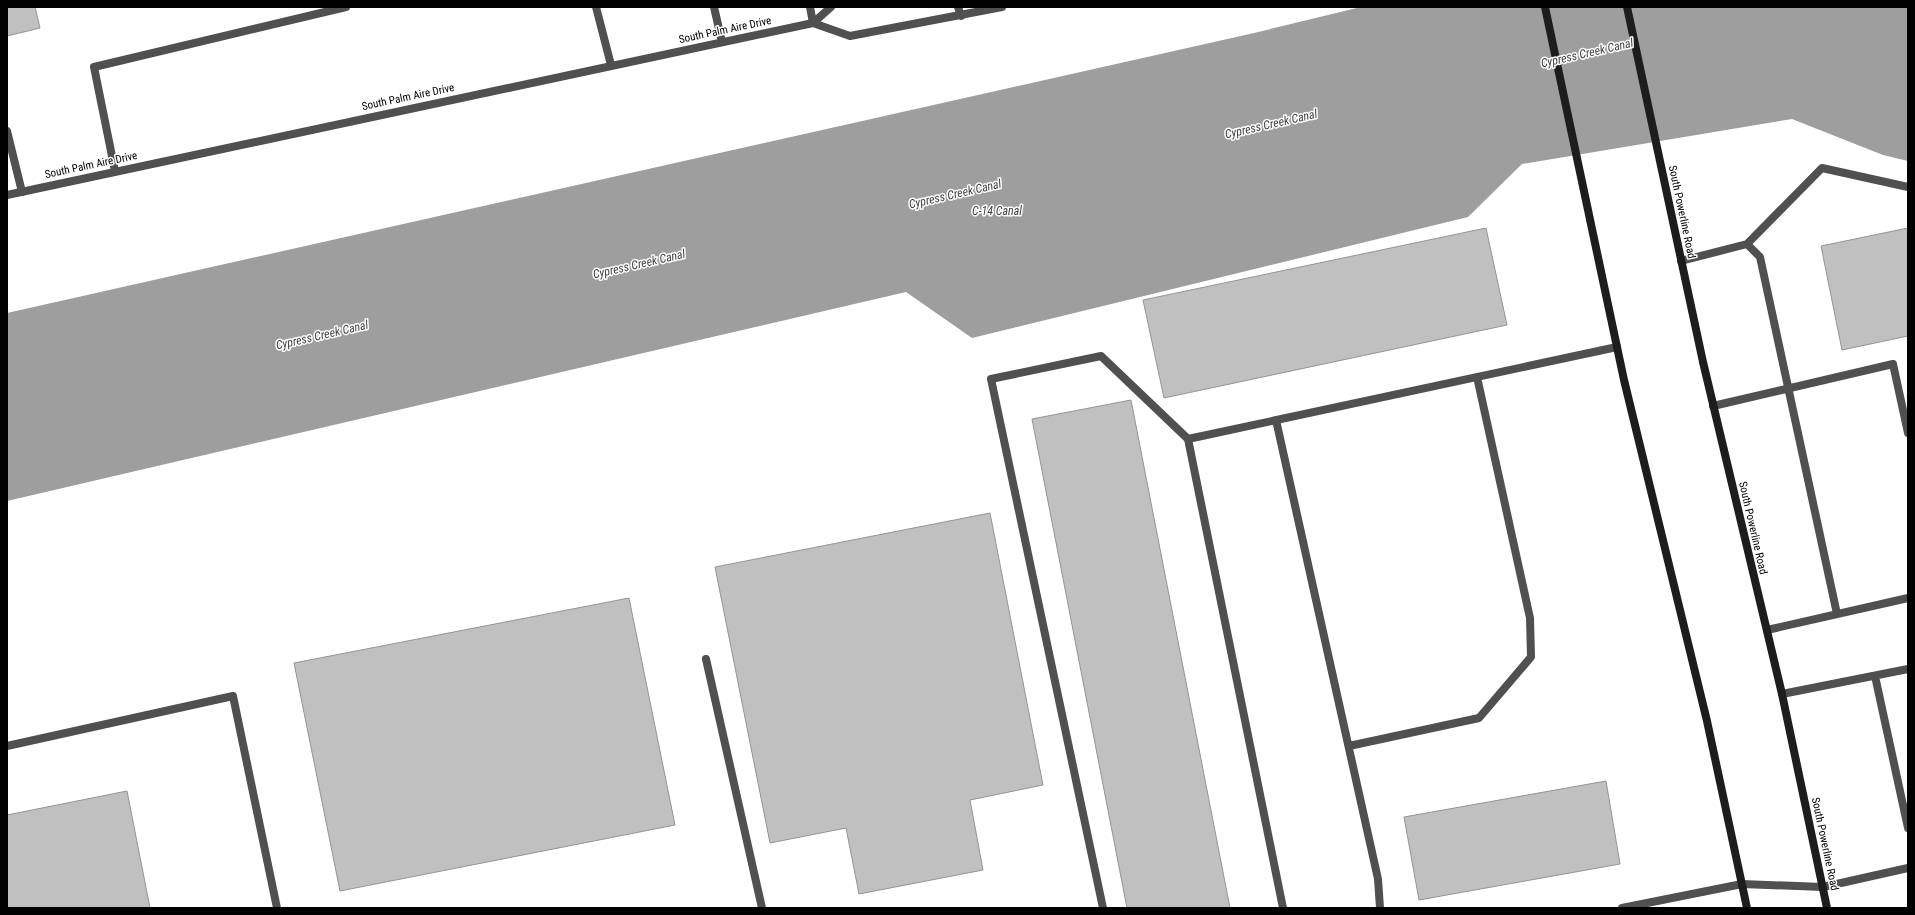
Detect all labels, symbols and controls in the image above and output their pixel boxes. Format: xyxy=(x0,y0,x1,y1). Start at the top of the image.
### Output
street label: South Palm Aire Drive xyxy=(678,14,772,46)
water label: Cypress Creek Canal xyxy=(1539,35,1635,70)
street label: South Palm Aire Drive xyxy=(361,81,455,113)
water label: Cypress Creek Canal xyxy=(1223,106,1319,141)
street label: South Palm Aire Drive xyxy=(44,149,138,181)
street label: South Powerline Road xyxy=(1666,164,1698,260)
water label: Cypress Creek Canal xyxy=(907,176,1003,211)
water label: C-14 Canal xyxy=(972,204,1022,218)
water label: Cypress Creek Canal xyxy=(591,246,687,281)
water label: Cypress Creek Canal xyxy=(274,317,370,352)
street label: South Powerline Road xyxy=(1736,480,1770,576)
street label: South Powerline Road xyxy=(1809,796,1841,892)

